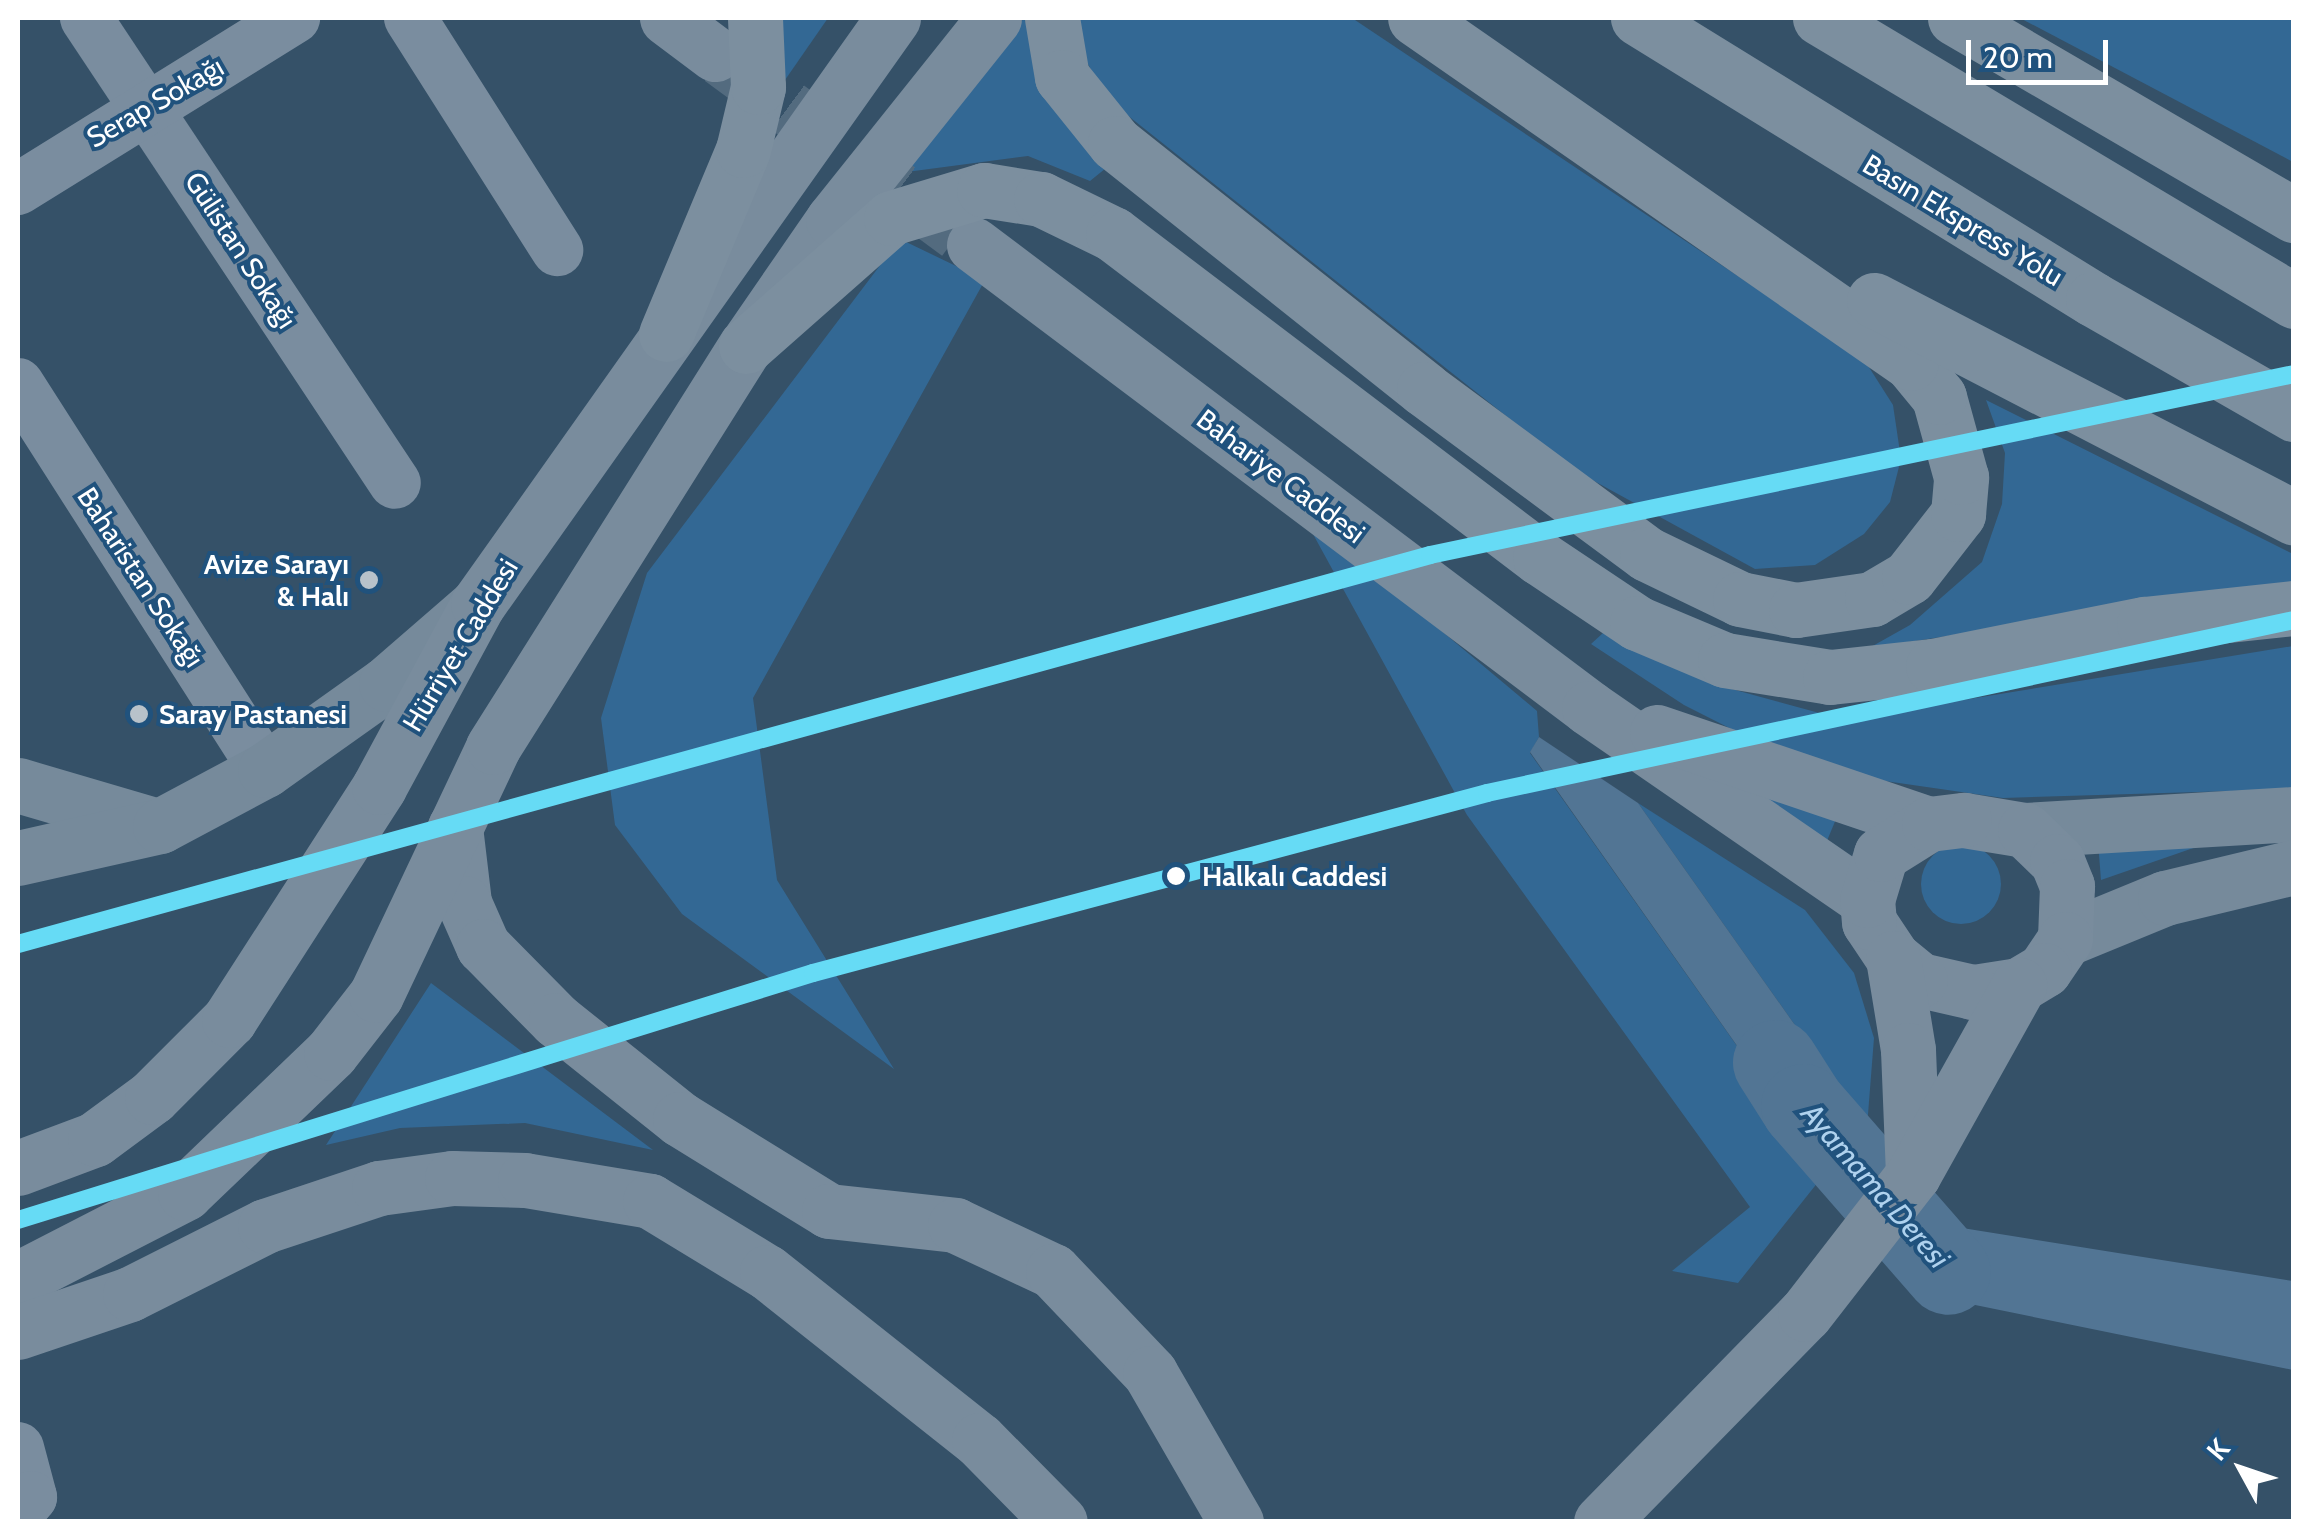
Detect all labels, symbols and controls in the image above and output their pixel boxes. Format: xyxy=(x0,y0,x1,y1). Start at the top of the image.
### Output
scale bar xyxy=(1971,20,2114,82)
text: 20 m xyxy=(1983,39,2053,76)
street label: Serap Sokağı xyxy=(81,49,229,155)
street label: Basın Ekspress Yolu xyxy=(1857,147,2069,293)
street label: Gülistan Sokağı xyxy=(178,165,304,335)
street label: Bahariye Caddesi xyxy=(1190,402,1372,550)
street label: Baharistan Sokağı xyxy=(70,481,212,673)
place label: Avize Sarayı & Halı xyxy=(204,547,349,613)
street label: Hürriyet Caddesi xyxy=(395,553,525,737)
marker: Avize Sarayı & Halı xyxy=(358,569,380,591)
place label: Saray Pastanesi xyxy=(159,697,347,731)
marker: Saray Pastanesi xyxy=(128,703,150,725)
marker: Halkalı Caddesi xyxy=(1159,859,1193,893)
place label: Halkalı Caddesi xyxy=(1202,859,1387,893)
water label: Ayamama Deresi xyxy=(1793,1096,1957,1276)
north arrow xyxy=(2191,1419,2291,1519)
text: K xyxy=(2199,1432,2237,1467)

